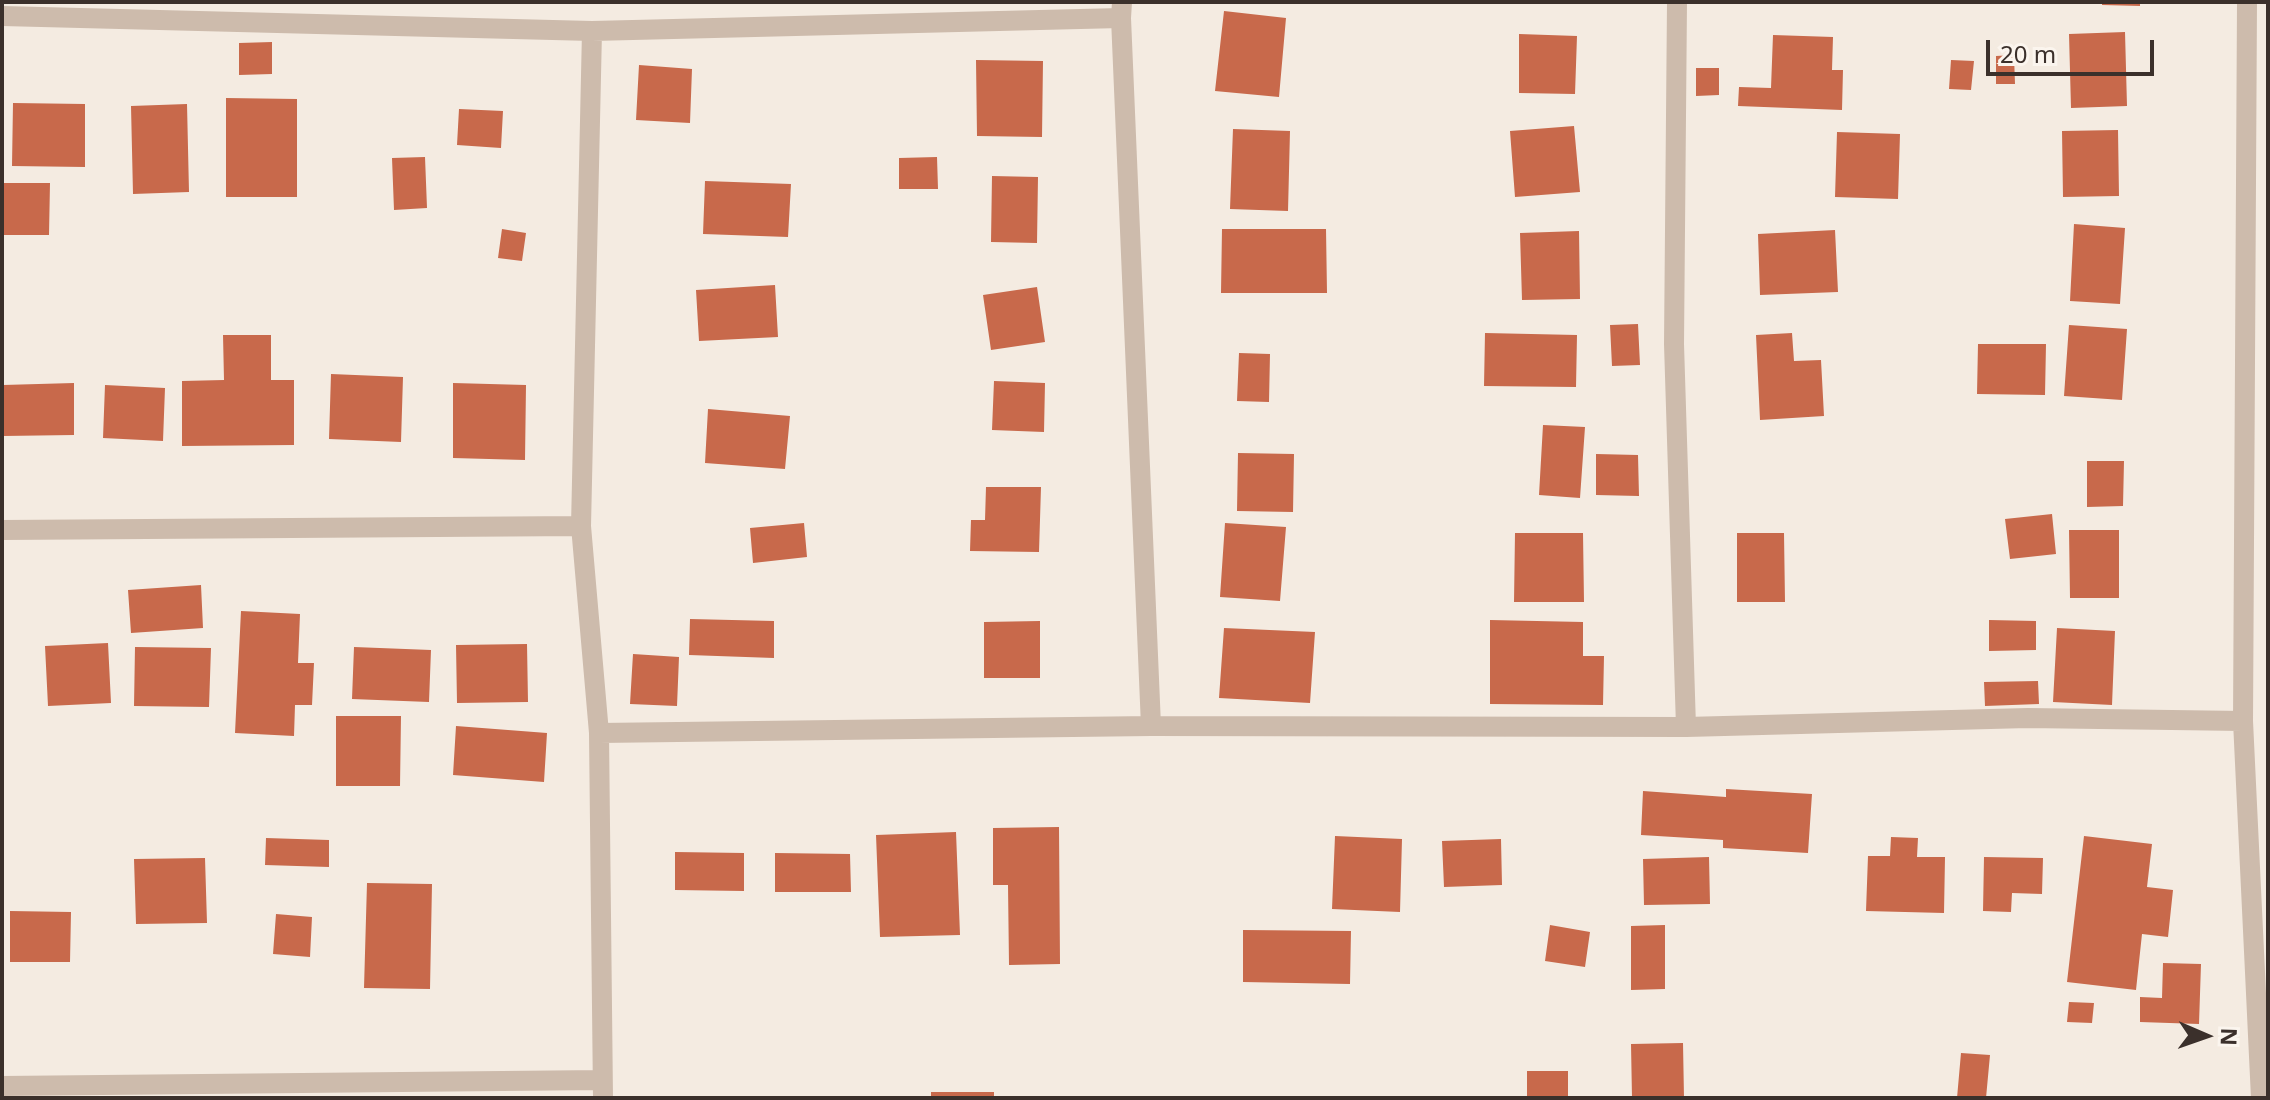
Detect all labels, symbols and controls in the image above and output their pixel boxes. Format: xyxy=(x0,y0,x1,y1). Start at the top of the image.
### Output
scale bar xyxy=(1990,24,2158,74)
text: 20 m xyxy=(2000,37,2056,70)
north arrow xyxy=(2166,996,2246,1076)
text: N xyxy=(2215,1027,2245,1046)

